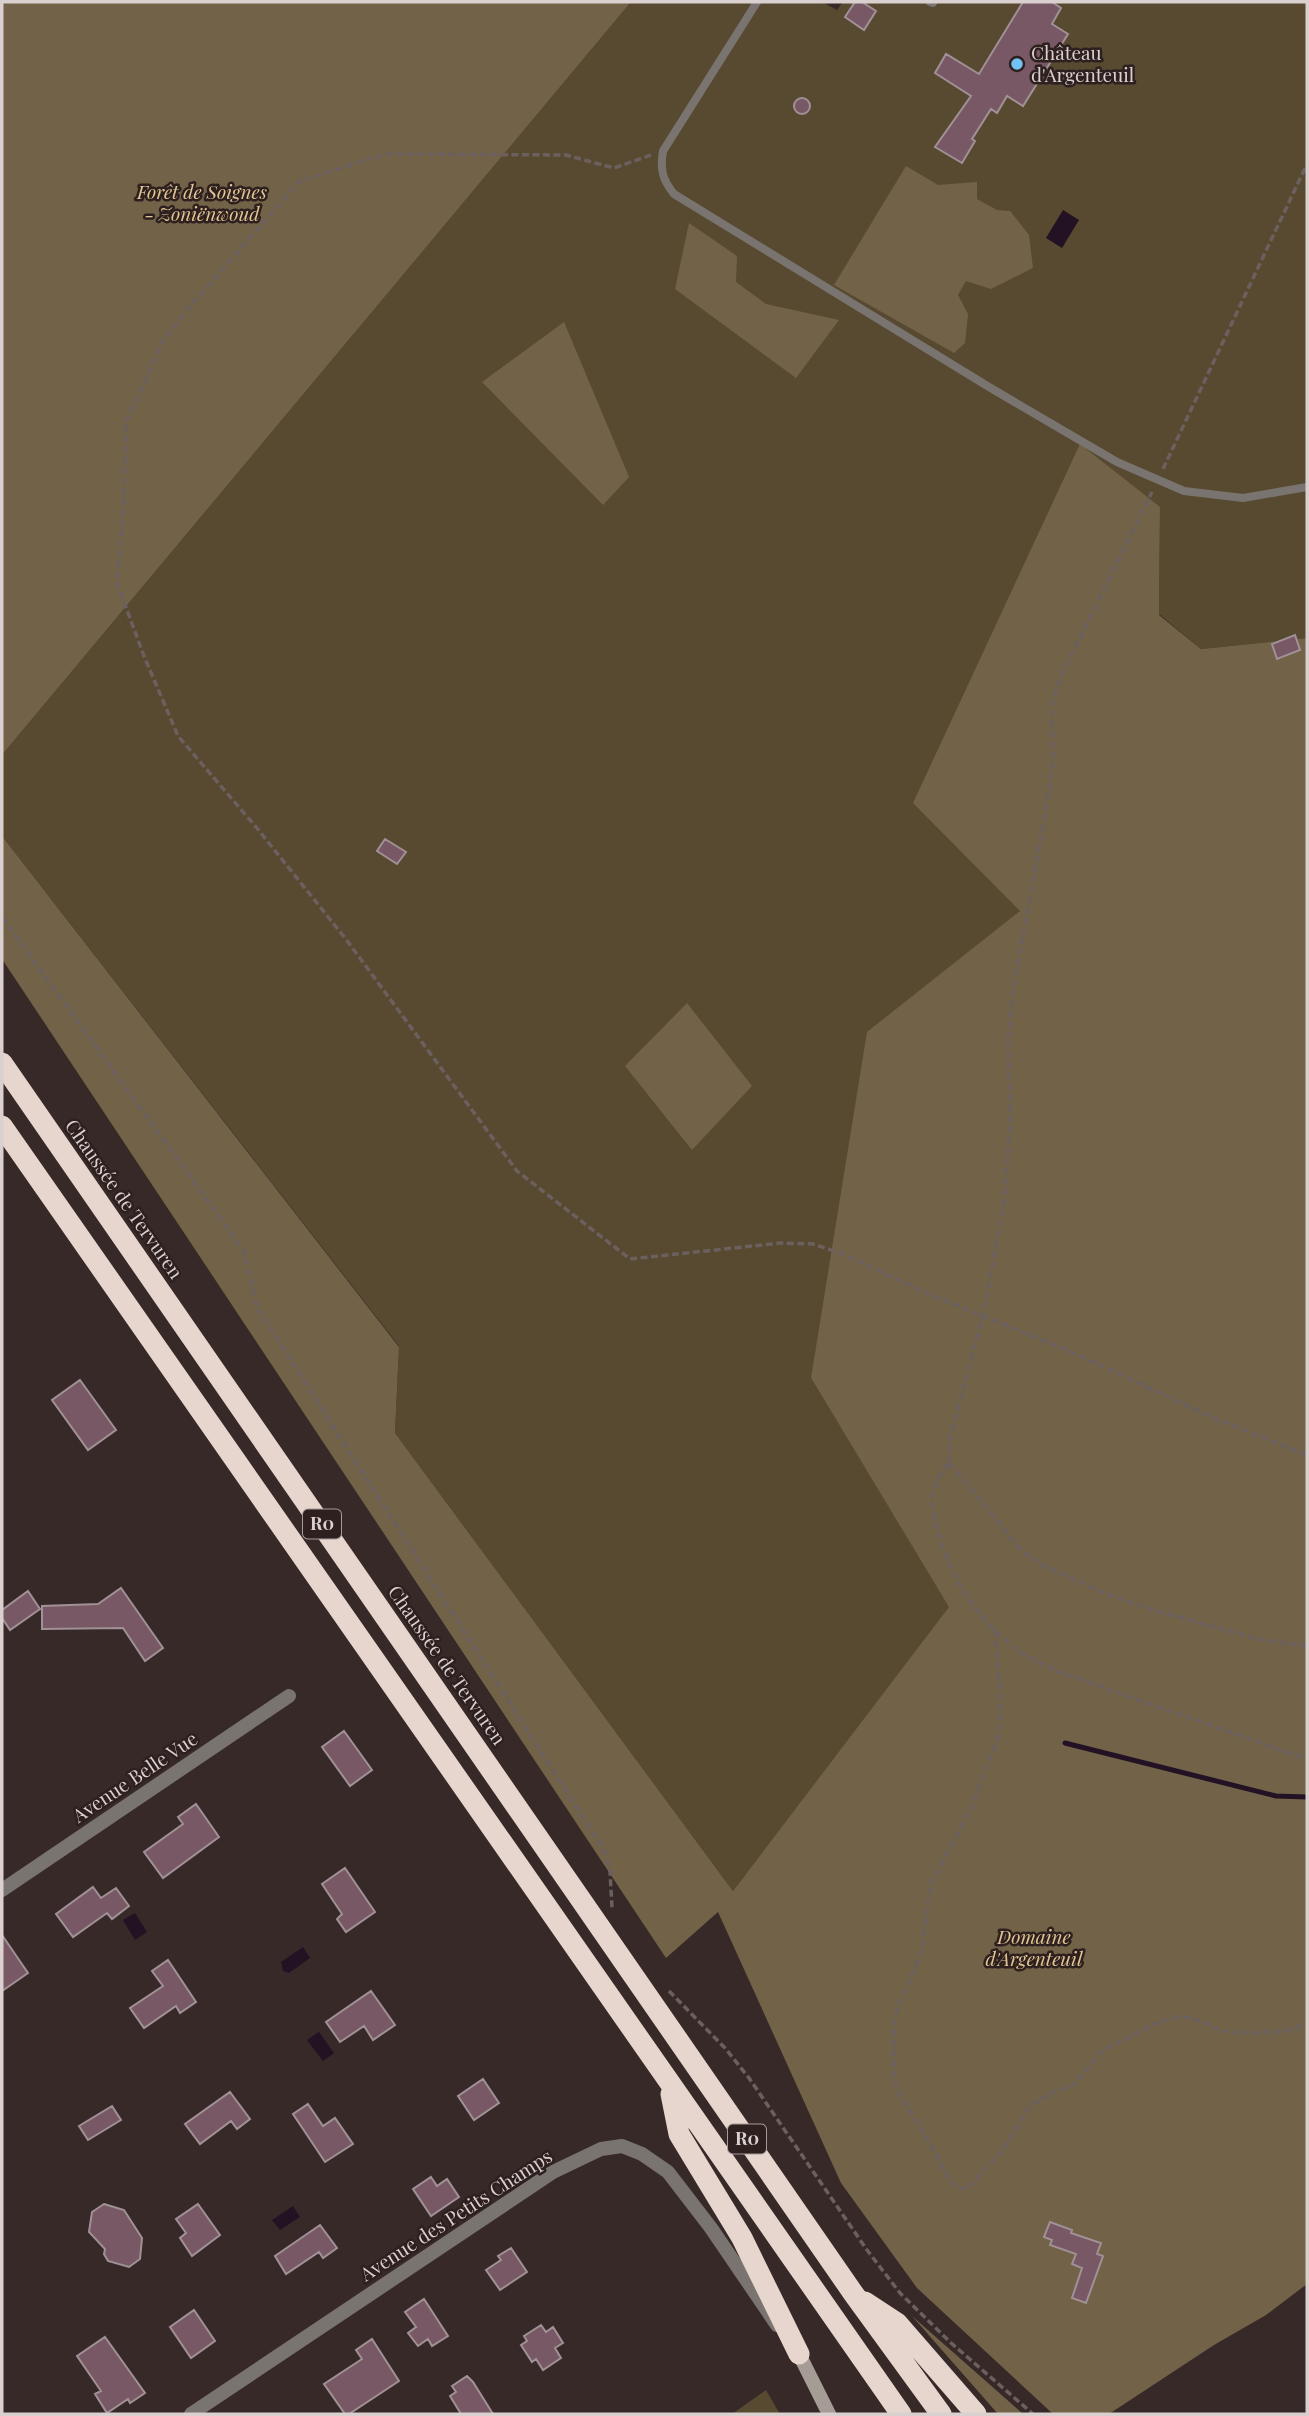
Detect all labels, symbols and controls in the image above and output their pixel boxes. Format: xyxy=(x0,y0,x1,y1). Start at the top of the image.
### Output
place label: Château d'Argenteuil xyxy=(1031,39,1135,87)
marker: Château d'Argenteuil xyxy=(1009,56,1025,72)
park label: Forêt de Soignes - Zoniënwoud xyxy=(136,178,267,226)
street label: Chaussée de Tervuren xyxy=(60,1114,190,1284)
road number: R0 xyxy=(303,1510,341,1539)
street label: Chaussée de Tervuren xyxy=(383,1580,513,1750)
street label: Avenue Belle Vue xyxy=(66,1725,202,1828)
park label: Domaine d'Argenteuil xyxy=(986,1923,1083,1971)
road number: R0 xyxy=(728,2124,766,2154)
street label: Avenue des Petits Champs xyxy=(354,2142,557,2287)

